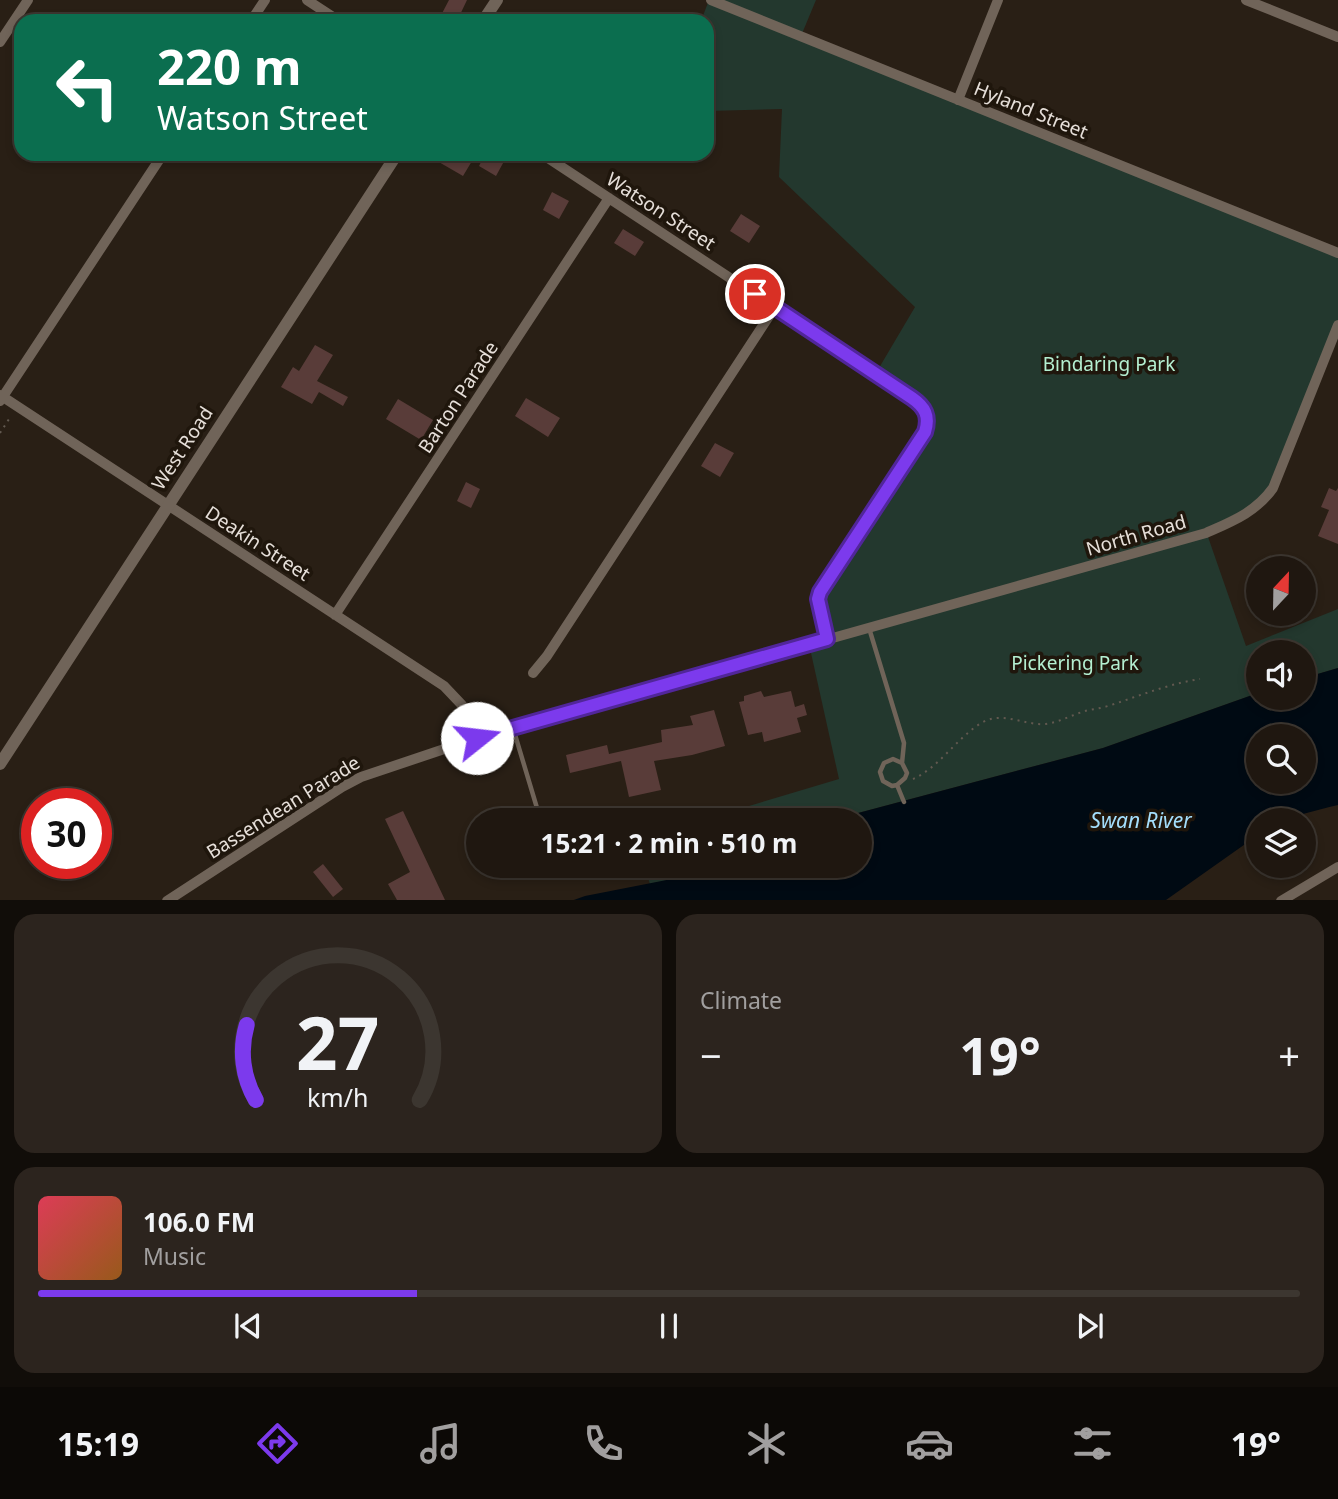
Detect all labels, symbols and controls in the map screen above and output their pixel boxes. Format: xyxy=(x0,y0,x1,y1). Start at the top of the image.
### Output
text: 220 m xyxy=(157,33,302,99)
icon: left xyxy=(42,42,133,133)
street label: Hyland Street xyxy=(970,75,1092,145)
text: Watson Street xyxy=(157,96,368,139)
street label: Watson Street xyxy=(601,166,721,256)
pin xyxy=(725,264,785,324)
icon: arrive xyxy=(736,275,774,313)
street label: Barton Parade xyxy=(412,336,504,458)
park label: Bindaring Park xyxy=(1043,351,1175,377)
street label: West Road xyxy=(145,401,219,495)
street label: Deakin Street xyxy=(201,499,316,587)
street label: North Road xyxy=(1083,508,1189,562)
north arrow xyxy=(1246,556,1316,626)
map controls xyxy=(1246,556,1316,878)
button: sound xyxy=(1246,640,1316,710)
park label: Pickering Park xyxy=(1011,650,1139,676)
position arrow xyxy=(440,701,514,775)
button: search xyxy=(1246,724,1316,794)
street label: Bassendean Parade xyxy=(201,749,365,865)
speed limit sign: 30 xyxy=(21,788,112,879)
water label: Swan River xyxy=(1090,806,1193,834)
button: layers xyxy=(1246,808,1316,878)
text: 15:21 · 2 min · 510 m xyxy=(541,825,797,861)
text: Climate xyxy=(700,984,782,1016)
text: 27 xyxy=(296,992,380,1091)
text: 19° xyxy=(959,1019,1041,1090)
text: − xyxy=(700,1029,722,1081)
text: + xyxy=(1278,1029,1300,1081)
text: km/h xyxy=(307,1079,369,1113)
text: 106.0 FM xyxy=(143,1204,255,1240)
text: Music xyxy=(143,1240,206,1272)
icon: previous xyxy=(229,1307,267,1345)
icon: pause xyxy=(650,1307,688,1345)
icon: next xyxy=(1071,1307,1109,1345)
icon: directions xyxy=(253,1419,302,1468)
icon: music xyxy=(416,1419,465,1468)
icon: phone xyxy=(579,1419,628,1468)
icon: climate xyxy=(742,1419,791,1468)
icon: car xyxy=(905,1419,954,1468)
icon: filters xyxy=(1068,1419,1117,1468)
text: 15:19 xyxy=(57,1422,139,1465)
text: 19° xyxy=(1231,1422,1281,1465)

